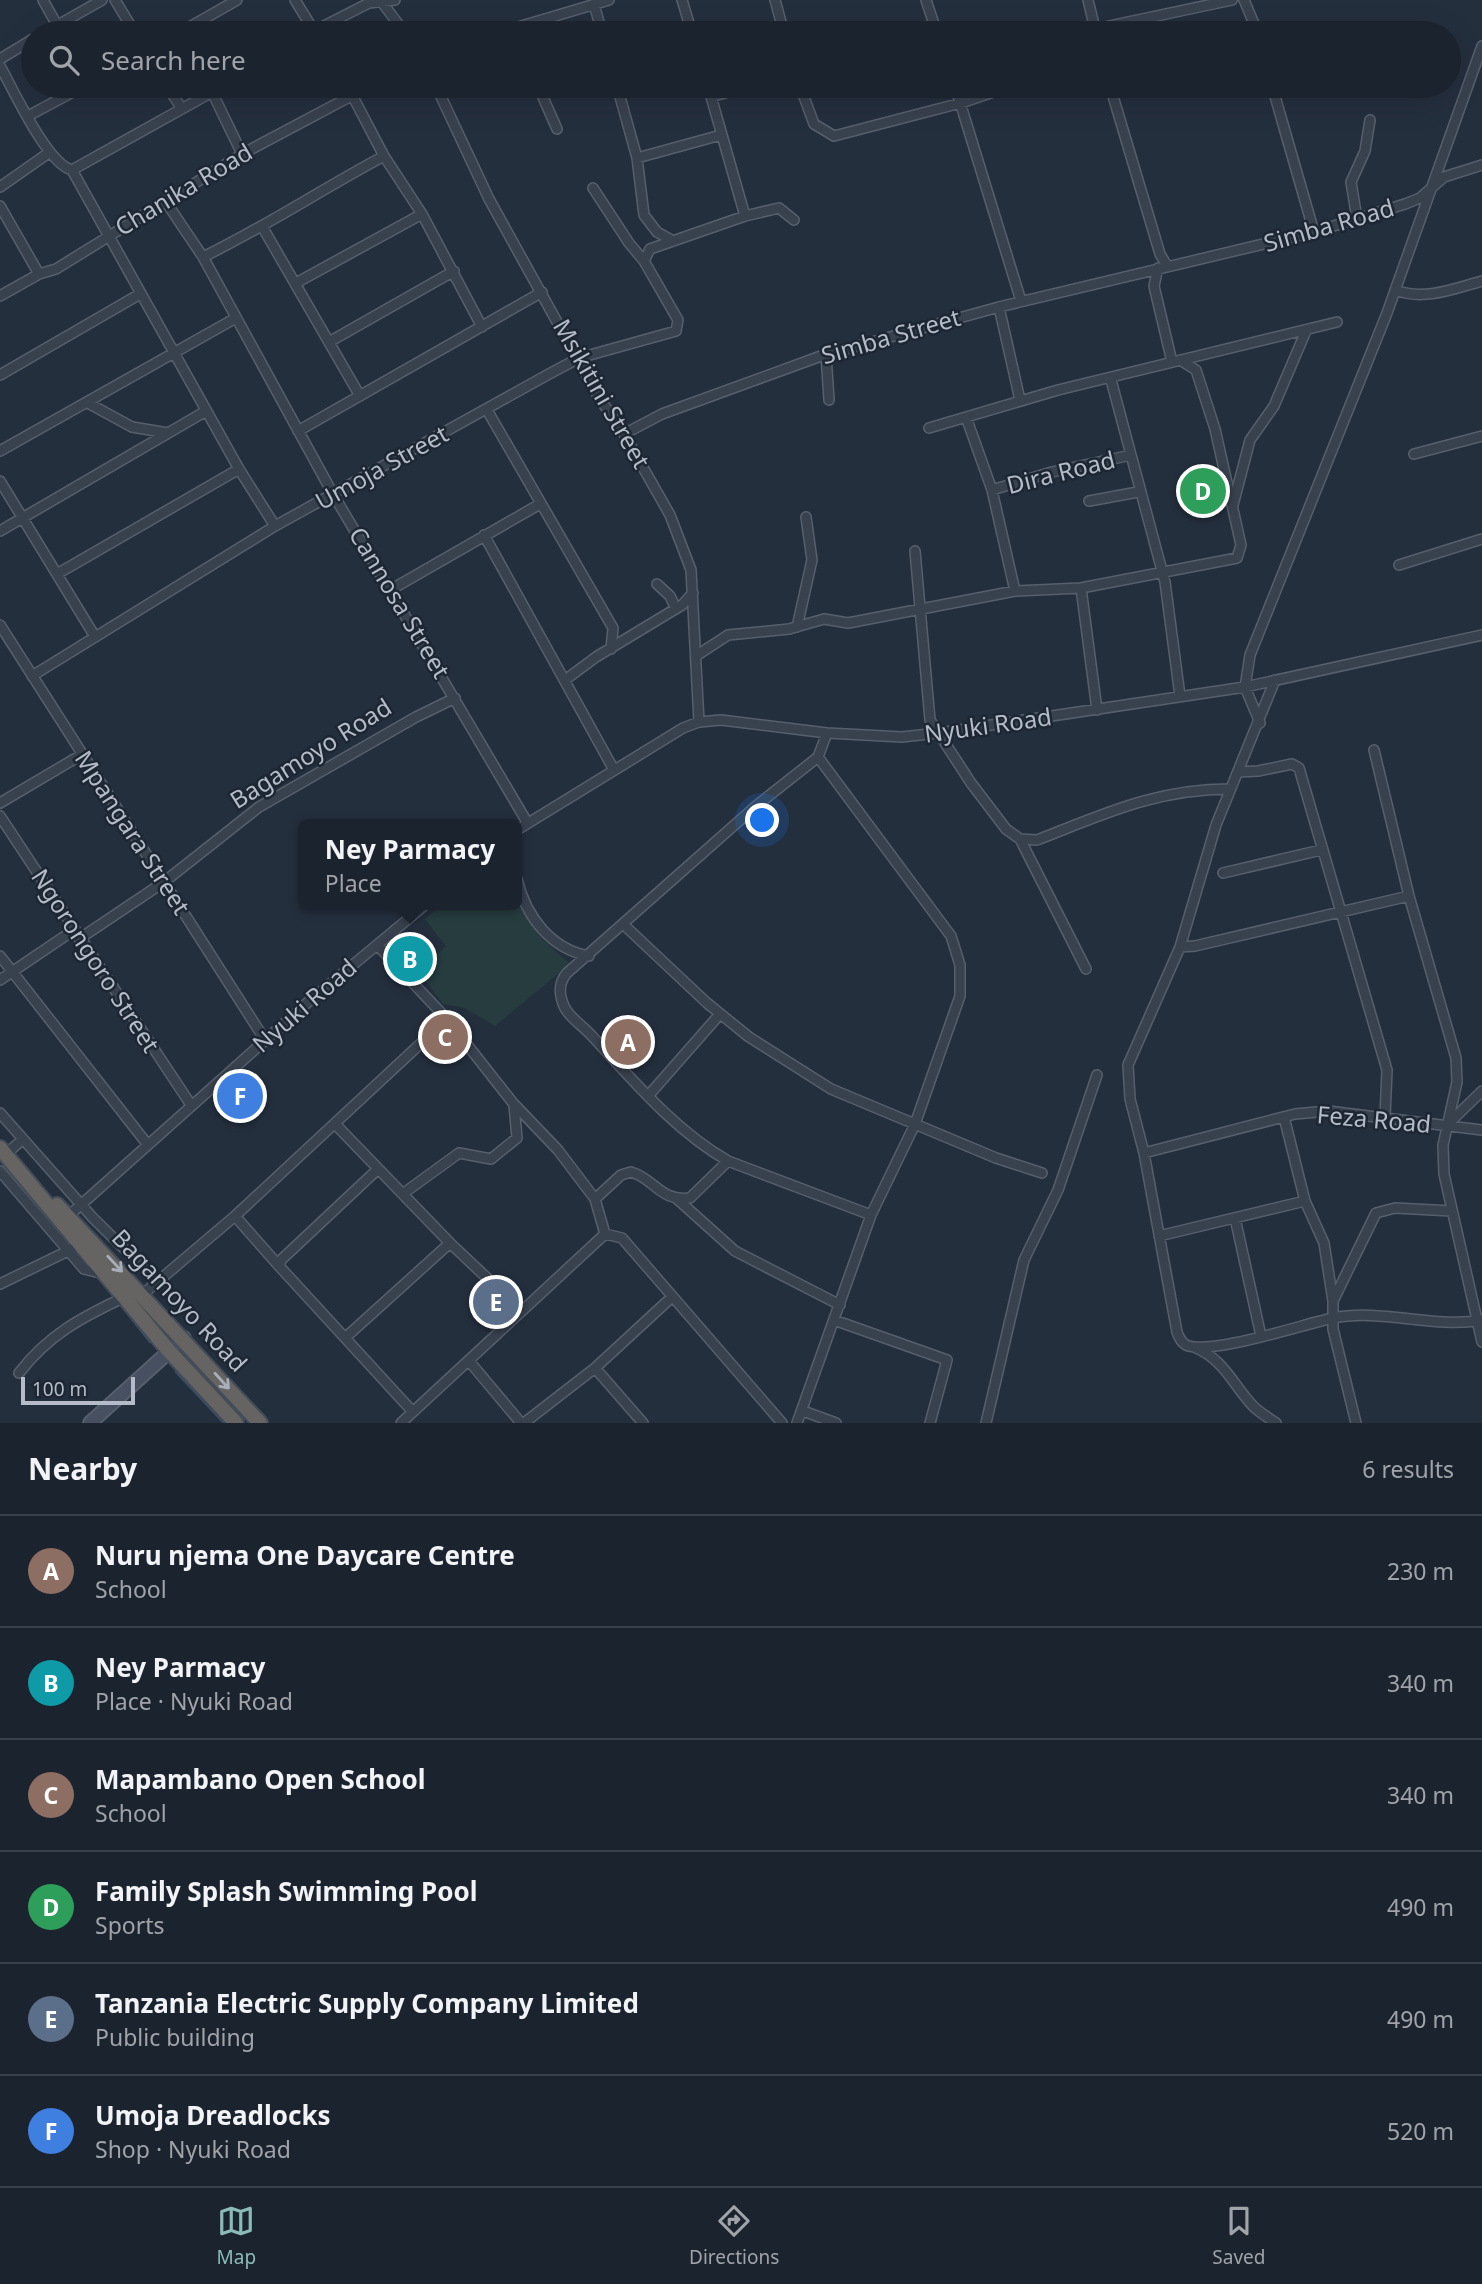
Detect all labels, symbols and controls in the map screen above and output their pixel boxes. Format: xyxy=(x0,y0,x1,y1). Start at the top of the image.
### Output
search box xyxy=(21,21,1461,98)
icon: search xyxy=(45,41,83,79)
text: Search here xyxy=(101,42,246,78)
street label: Chanika Road xyxy=(108,135,258,243)
street label: Simba Road xyxy=(1260,190,1398,259)
street label: Simba Street xyxy=(817,300,964,371)
street label: Msikitini Street xyxy=(546,312,659,474)
street label: Umoja Street xyxy=(309,416,454,517)
street label: Dira Road xyxy=(1003,442,1118,501)
pin: D xyxy=(1180,465,1226,517)
street label: Cannosa Street xyxy=(342,520,459,684)
street label: Bagamoyo Road xyxy=(223,690,397,816)
street label: Nyuki Road xyxy=(922,699,1054,750)
street label: Mpangara Street xyxy=(68,744,199,921)
your location xyxy=(745,803,779,837)
popup xyxy=(298,819,522,910)
text: Ney Parmacy xyxy=(325,831,495,867)
street label: Ngorongoro Street xyxy=(24,862,168,1059)
text: Place xyxy=(325,867,382,899)
pin: B xyxy=(387,933,433,985)
street label: Nyuki Road xyxy=(245,950,363,1059)
pin: C xyxy=(422,1011,468,1063)
pin: A xyxy=(605,1016,651,1068)
pin: F xyxy=(217,1070,263,1122)
street label: Feza Road xyxy=(1316,1097,1433,1140)
street label: Bagamoyo Road xyxy=(105,1221,255,1379)
one-way arrow xyxy=(106,1255,123,1272)
pin: E xyxy=(473,1276,519,1328)
one-way arrow xyxy=(214,1372,230,1390)
scale bar xyxy=(21,1374,135,1406)
text: 100 m xyxy=(32,1376,87,1402)
text: Nearby xyxy=(28,1448,137,1489)
text: 6 results xyxy=(1362,1453,1454,1485)
text: Nuru njema One Daycare Centre xyxy=(95,1537,515,1573)
text: A xyxy=(43,1555,59,1587)
text: 230 m xyxy=(1387,1555,1454,1587)
text: School xyxy=(95,1573,167,1605)
text: Ney Parmacy xyxy=(95,1649,265,1685)
text: B xyxy=(43,1667,59,1699)
text: 340 m xyxy=(1387,1667,1454,1699)
text: Place · Nyuki Road xyxy=(95,1685,293,1717)
text: Mapambano Open School xyxy=(95,1761,425,1797)
text: C xyxy=(44,1779,58,1811)
text: 340 m xyxy=(1387,1779,1454,1811)
text: School xyxy=(95,1797,167,1829)
text: Family Splash Swimming Pool xyxy=(95,1873,477,1909)
text: D xyxy=(43,1891,59,1923)
text: 490 m xyxy=(1387,1891,1454,1923)
text: Sports xyxy=(95,1909,165,1941)
text: Tanzania Electric Supply Company Limited xyxy=(95,1985,639,2021)
text: E xyxy=(45,2003,57,2035)
text: 490 m xyxy=(1387,2003,1454,2035)
text: Public building xyxy=(95,2021,255,2053)
text: Umoja Dreadlocks xyxy=(95,2097,331,2133)
text: F xyxy=(45,2115,57,2147)
text: 520 m xyxy=(1387,2115,1454,2147)
text: Shop · Nyuki Road xyxy=(95,2133,291,2165)
tab: Map xyxy=(217,2202,256,2270)
tab: Directions xyxy=(689,2202,779,2270)
tab: Saved xyxy=(1212,2202,1265,2270)

